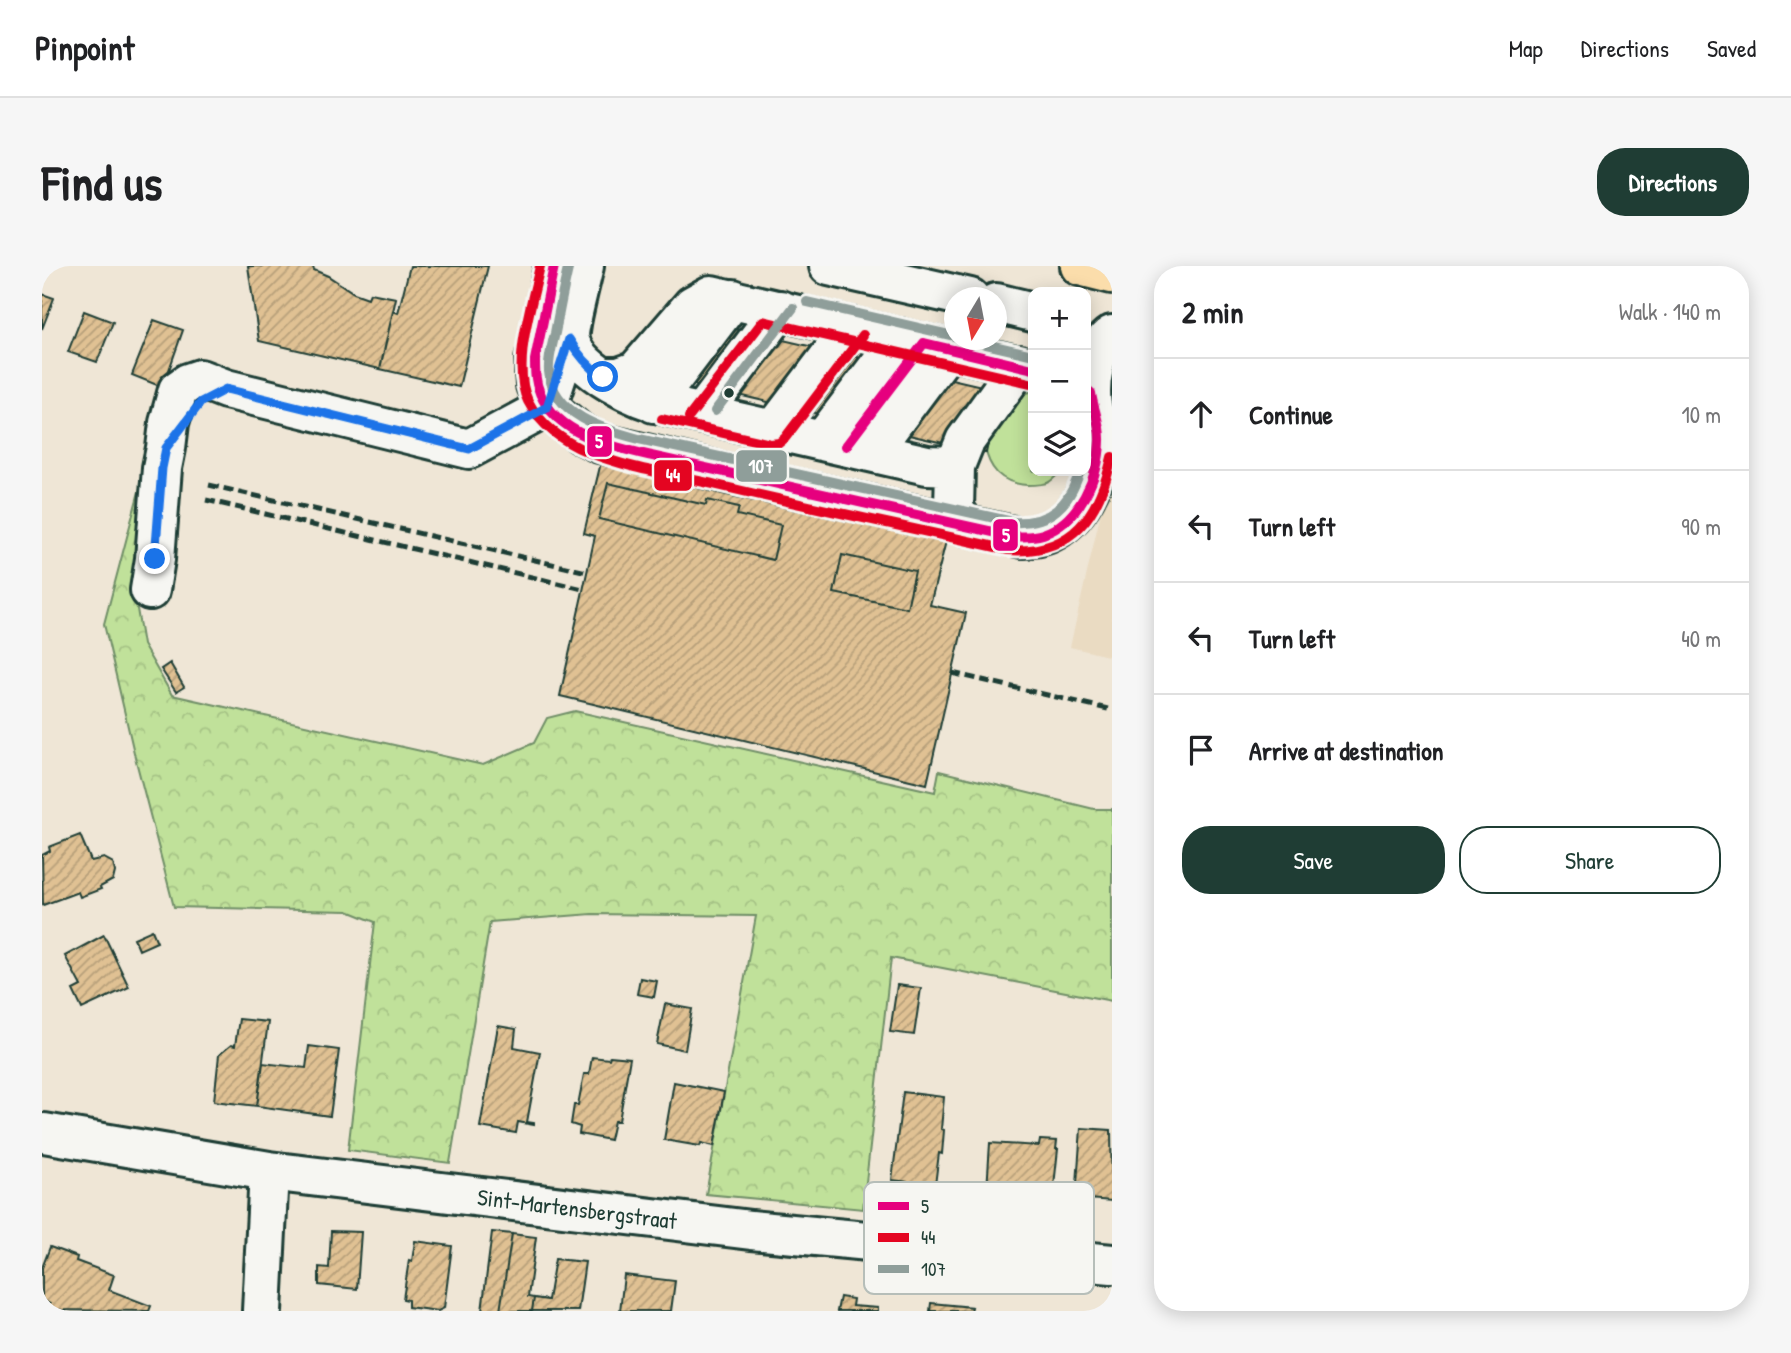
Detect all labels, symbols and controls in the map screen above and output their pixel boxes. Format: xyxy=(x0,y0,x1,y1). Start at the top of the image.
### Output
text: Pinpoint xyxy=(35,26,134,70)
text: Map xyxy=(1509,32,1543,64)
text: Directions xyxy=(1581,32,1669,64)
text: Saved xyxy=(1707,32,1756,64)
button: Directions xyxy=(1597,148,1749,216)
text: Find us xyxy=(42,149,162,215)
north arrow xyxy=(944,287,1007,350)
map controls xyxy=(1028,287,1091,476)
button: + xyxy=(1028,287,1091,350)
text: 2 min xyxy=(1182,292,1244,332)
text: Walk · 140 m xyxy=(1619,296,1721,327)
button: − xyxy=(1028,350,1091,413)
route start xyxy=(587,361,618,392)
unlabelled marker xyxy=(722,386,736,400)
icon: ahead xyxy=(1182,395,1220,433)
text: Continue xyxy=(1249,397,1333,432)
text: 10 m xyxy=(1681,399,1721,430)
button: layers xyxy=(1028,413,1091,476)
line badge: 5 xyxy=(586,425,613,458)
text: 5 xyxy=(595,428,604,454)
line badge: 107 xyxy=(735,449,788,483)
text: 107 xyxy=(749,453,773,479)
line badge: 44 xyxy=(653,459,693,492)
text: 44 xyxy=(666,462,680,488)
icon: left xyxy=(1182,507,1220,545)
text: Turn left xyxy=(1249,509,1335,544)
text: 90 m xyxy=(1681,511,1721,542)
line badge: 5 xyxy=(992,518,1019,552)
text: 5 xyxy=(1002,522,1011,548)
route end xyxy=(139,543,170,574)
icon: left xyxy=(1182,619,1220,657)
text: Turn left xyxy=(1249,621,1335,656)
text: 40 m xyxy=(1681,623,1721,654)
icon: arrive xyxy=(1182,731,1220,769)
text: Arrive at destination xyxy=(1249,733,1444,768)
button: Save xyxy=(1182,826,1445,894)
button: Share xyxy=(1459,826,1721,894)
street label: Sint-Martensbergstraat xyxy=(476,1181,680,1236)
legend xyxy=(864,1182,1094,1294)
text: 5 xyxy=(921,1193,929,1219)
text: 44 xyxy=(921,1224,935,1250)
text: 107 xyxy=(921,1256,946,1282)

